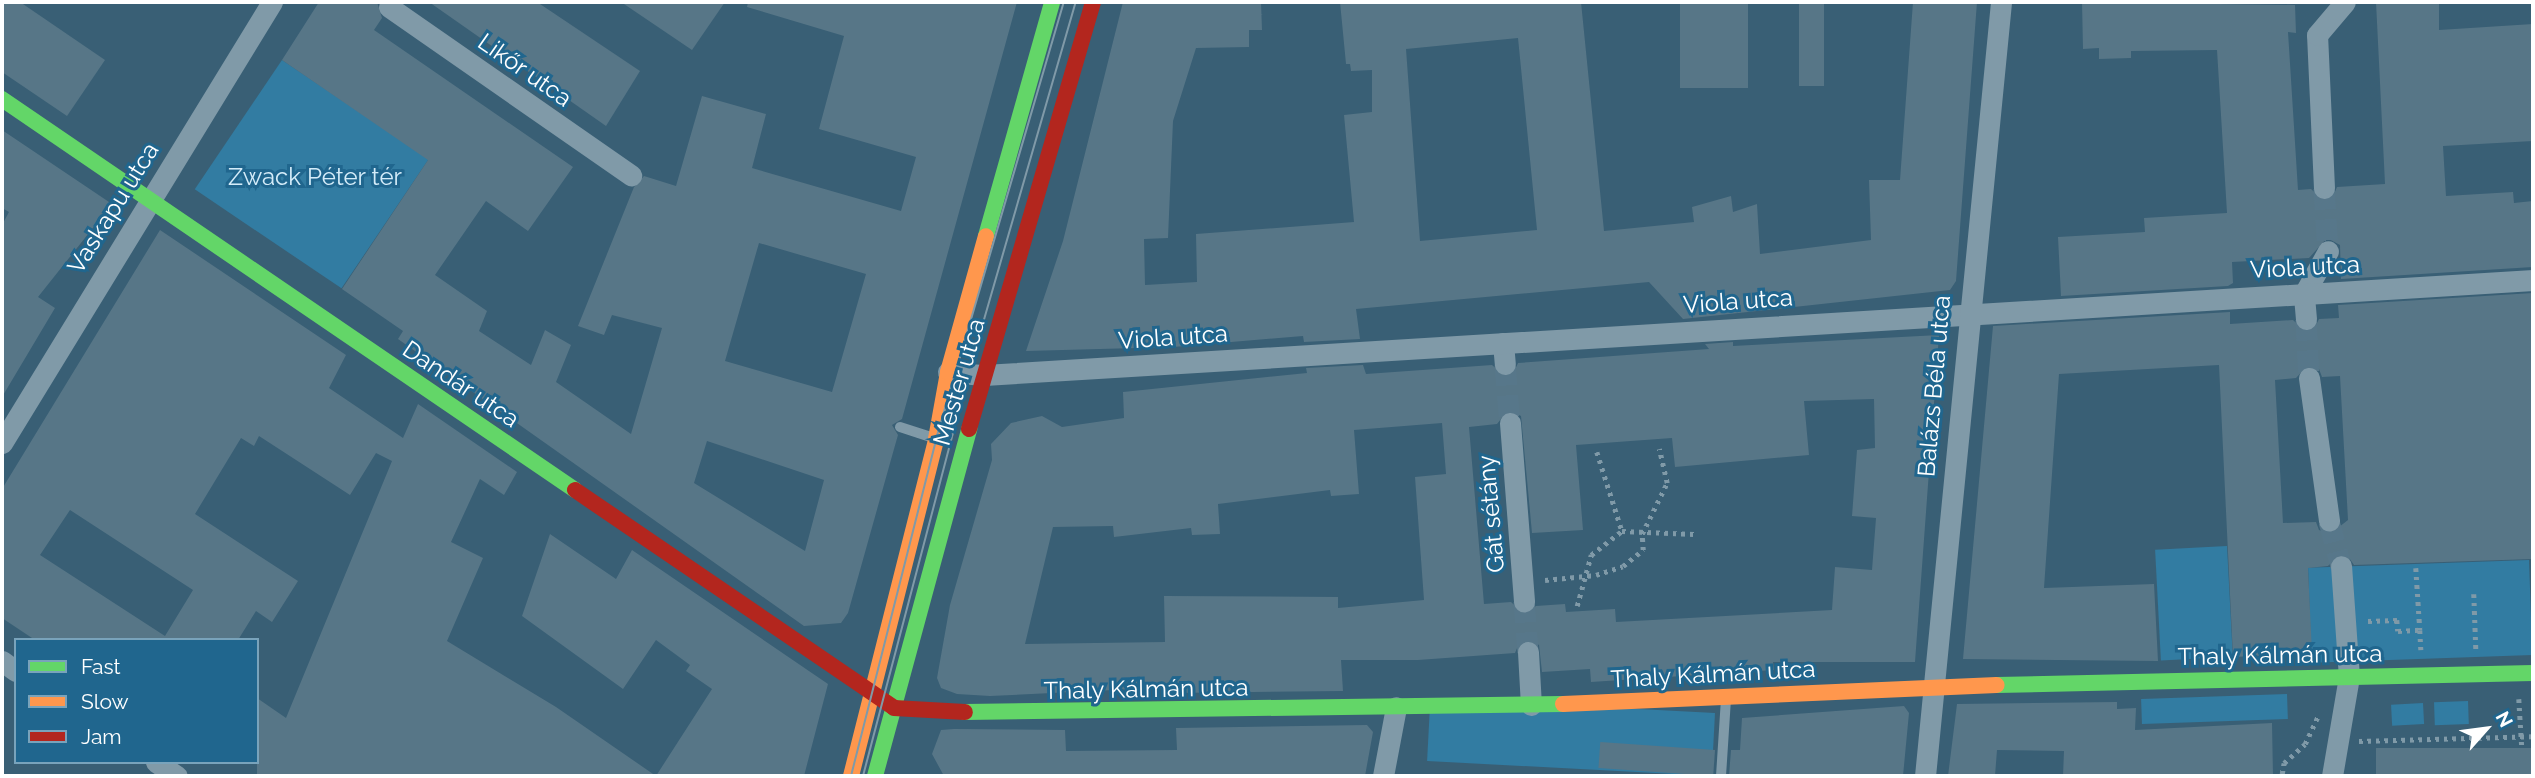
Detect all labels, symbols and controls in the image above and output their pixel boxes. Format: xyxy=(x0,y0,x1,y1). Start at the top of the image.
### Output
street label: Likőr utca xyxy=(472,27,578,113)
street label: Vaskapu utca xyxy=(61,137,165,279)
park label: Zwack Péter tér xyxy=(228,163,402,191)
street label: Viola utca xyxy=(2249,250,2361,284)
street label: Viola utca xyxy=(1682,283,1794,319)
street label: Balázs Béla utca xyxy=(1912,294,1956,478)
street label: Mester utca xyxy=(927,315,991,449)
street label: Viola utca xyxy=(1117,319,1229,355)
street label: Dandár utca xyxy=(397,334,525,434)
street label: Gát sétány xyxy=(1472,454,1510,574)
legend xyxy=(14,638,259,764)
street label: Thaly Kálmán utca xyxy=(2177,639,2383,671)
text: Fast xyxy=(81,654,121,679)
street label: Thaly Kálmán utca xyxy=(1610,654,1816,694)
street label: Thaly Kálmán utca xyxy=(1043,673,1249,705)
text: Slow xyxy=(81,689,129,714)
north arrow xyxy=(2451,694,2521,764)
text: N xyxy=(2491,708,2518,731)
text: Jam xyxy=(81,724,122,749)

